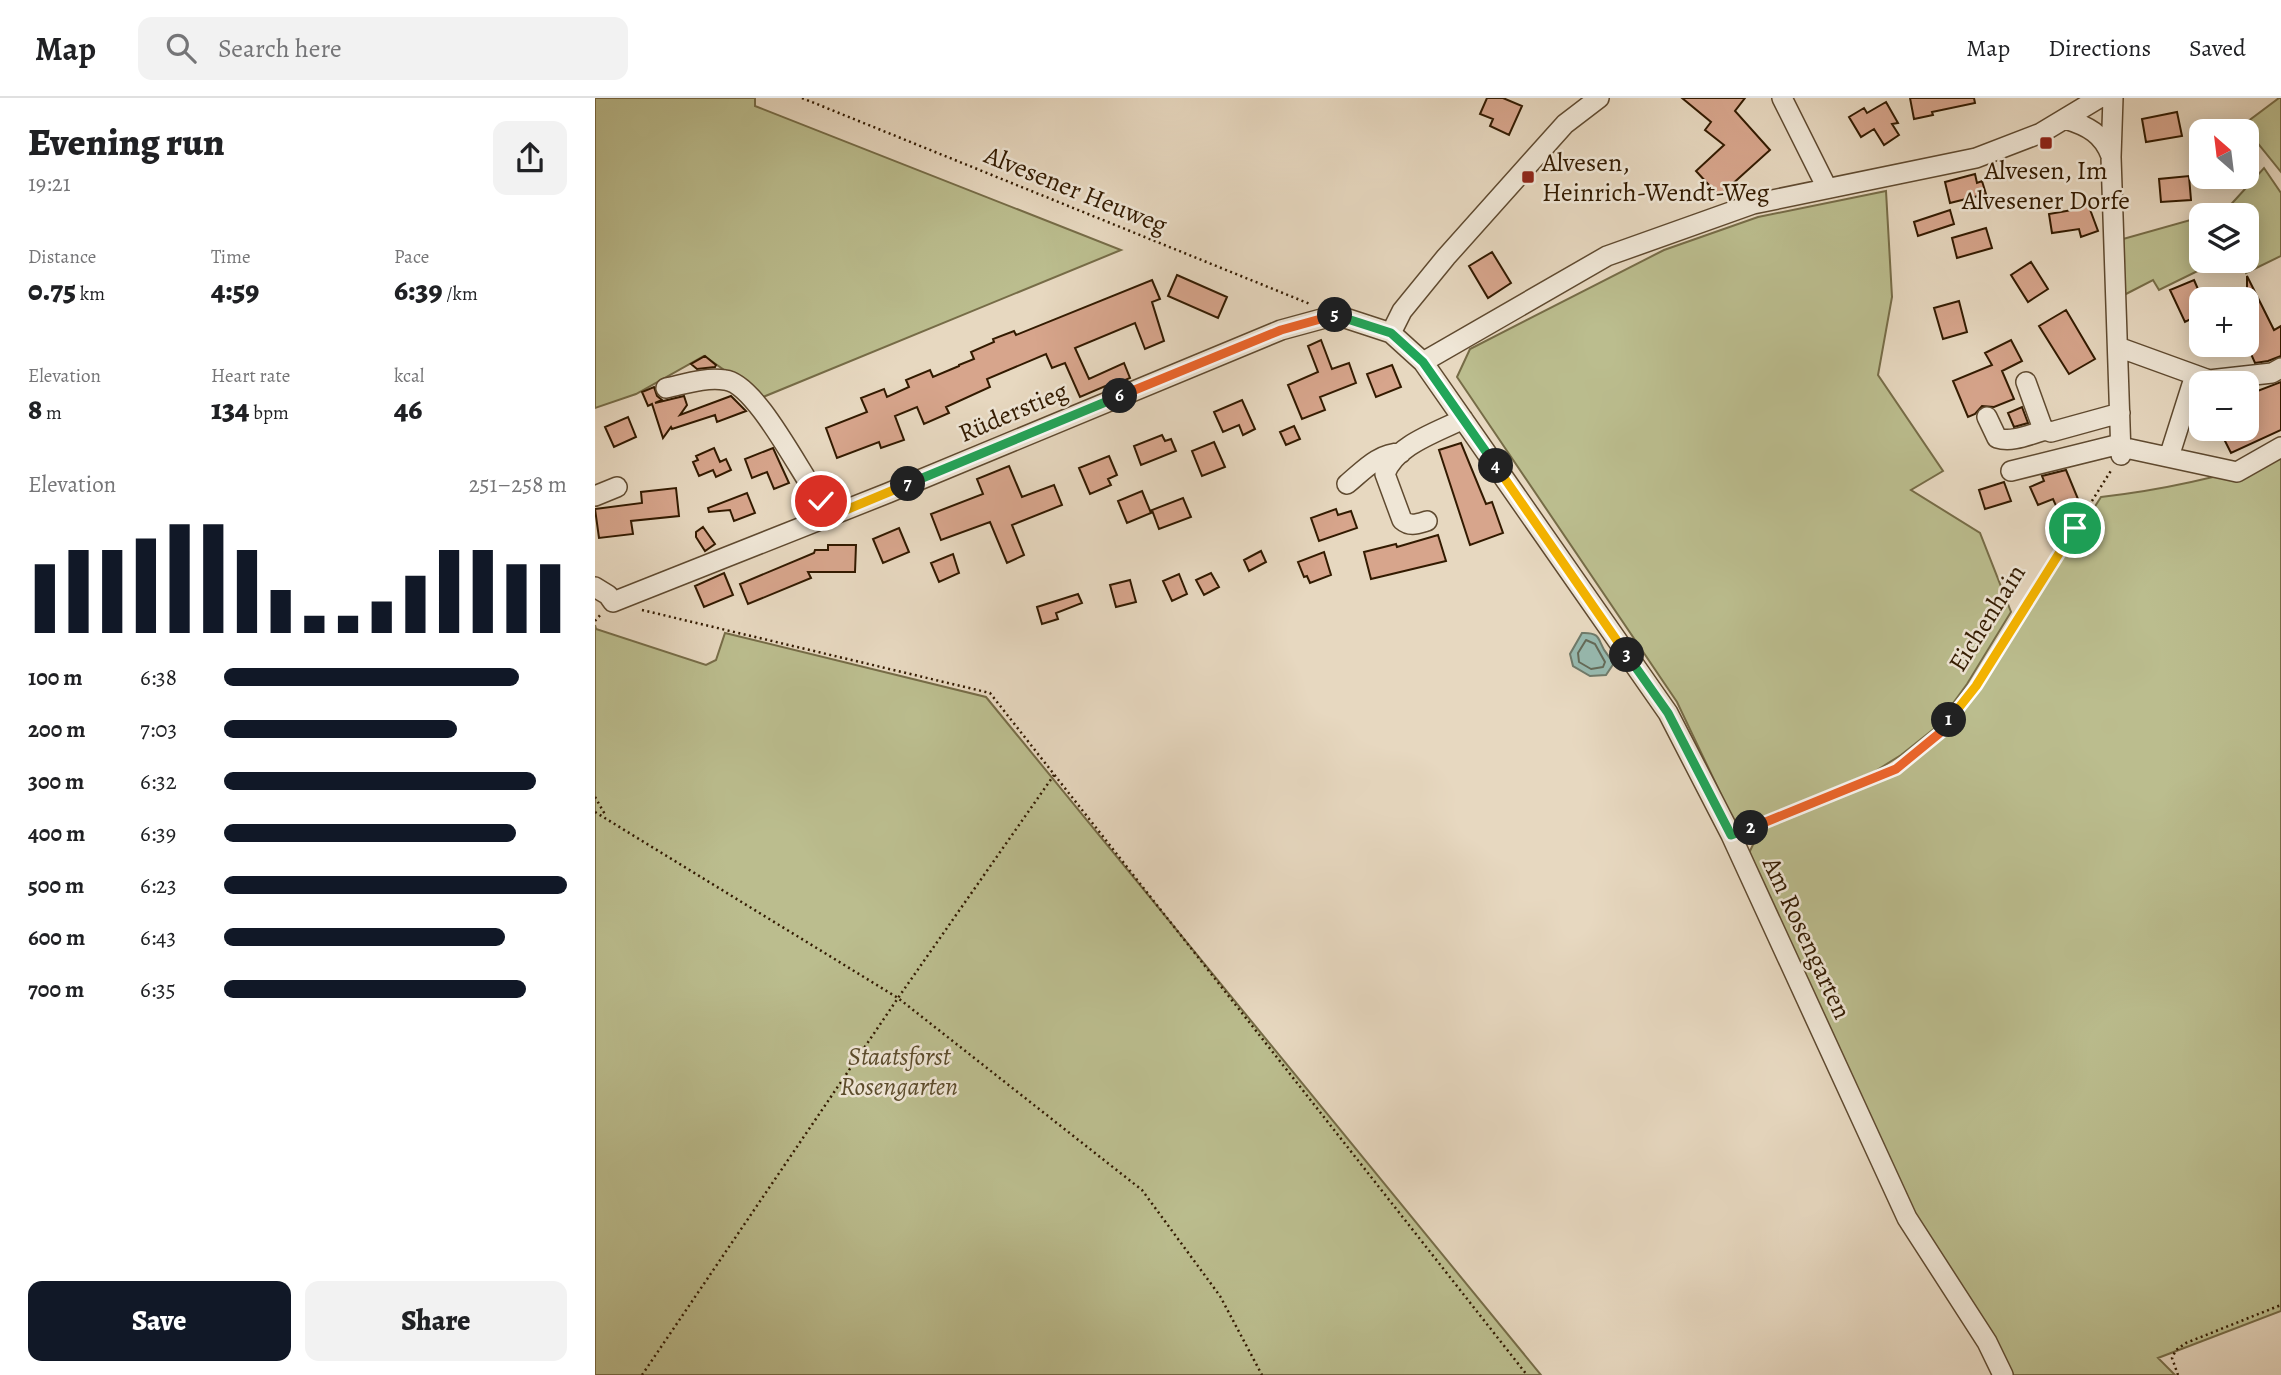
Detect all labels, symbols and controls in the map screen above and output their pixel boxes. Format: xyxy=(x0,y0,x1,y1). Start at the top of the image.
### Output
search box xyxy=(138,17,628,80)
text: Map xyxy=(35,26,96,71)
icon: search xyxy=(162,29,200,67)
text: Search here xyxy=(218,31,342,66)
text: Map xyxy=(1966,32,2010,64)
text: Directions xyxy=(2048,32,2151,64)
text: Saved xyxy=(2189,32,2246,64)
text: Evening run xyxy=(28,116,225,168)
north arrow xyxy=(2189,119,2259,189)
map controls xyxy=(2189,119,2259,441)
button: share xyxy=(493,121,567,195)
marker: Alvesen, Im Alvesener Dorfe xyxy=(2038,135,2054,151)
street label: Alvesener Heuweg xyxy=(979,137,1173,243)
place label: Alvesen, Heinrich-Wendt-Weg xyxy=(1541,145,1770,210)
place label: Alvesen, Im Alvesener Dorfe xyxy=(1961,153,2130,218)
text: 19:21 xyxy=(28,168,71,199)
marker: Alvesen, Heinrich-Wendt-Weg xyxy=(1520,169,1536,185)
button: layers xyxy=(2189,203,2259,273)
text: Distance xyxy=(28,244,96,270)
text: Time xyxy=(211,244,250,270)
text: Pace xyxy=(394,244,429,270)
text: 0.75 xyxy=(28,270,76,310)
text: 4:59 xyxy=(211,270,259,310)
text: 6:39 xyxy=(394,270,442,310)
text: km xyxy=(76,281,105,307)
text: /km xyxy=(442,281,478,307)
button: + xyxy=(2189,287,2259,357)
pin: 5 xyxy=(1317,298,1353,332)
text: 5 xyxy=(1330,301,1339,327)
text: Elevation xyxy=(28,363,101,389)
text: Heart rate xyxy=(211,363,290,389)
text: kcal xyxy=(394,363,424,389)
button: − xyxy=(2189,371,2259,441)
street label: Rüderstieg xyxy=(953,373,1073,451)
pin: 6 xyxy=(1103,378,1137,414)
text: 6 xyxy=(1115,382,1124,408)
text: 8 xyxy=(28,389,42,429)
text: 134 xyxy=(211,389,250,429)
text: 46 xyxy=(394,389,422,429)
text: m xyxy=(42,400,62,426)
text: bpm xyxy=(250,400,289,426)
pin: 4 xyxy=(1479,448,1513,484)
text: 4 xyxy=(1491,452,1500,478)
pin: 7 xyxy=(891,466,925,502)
text: Elevation xyxy=(28,469,116,500)
text: 251–258 m xyxy=(469,469,567,500)
text: 7 xyxy=(903,470,912,496)
pin xyxy=(791,471,851,531)
icon: check xyxy=(802,482,840,520)
pin xyxy=(2045,498,2105,558)
icon: arrive xyxy=(2056,509,2094,547)
street label: Eichenhain xyxy=(1940,558,2034,678)
pin: 3 xyxy=(1609,638,1645,672)
text: 3 xyxy=(1622,641,1631,667)
text: 100 m xyxy=(28,662,83,693)
text: 6:38 xyxy=(140,662,177,693)
pin: 1 xyxy=(1931,702,1967,738)
text: 1 xyxy=(1945,706,1952,732)
text: 200 m xyxy=(28,714,86,745)
text: 7:03 xyxy=(140,714,177,745)
text: 300 m xyxy=(28,766,84,797)
text: 6:32 xyxy=(140,766,177,797)
pin: 2 xyxy=(1733,810,1769,846)
text: 2 xyxy=(1746,814,1755,840)
text: 400 m xyxy=(28,818,85,849)
text: 6:39 xyxy=(140,818,176,849)
street label: Am Rosengarten xyxy=(1754,850,1860,1025)
text: 500 m xyxy=(28,870,84,901)
text: 6:23 xyxy=(140,870,177,901)
text: 600 m xyxy=(28,922,85,953)
text: 6:43 xyxy=(140,922,176,953)
text: 700 m xyxy=(28,974,84,1005)
text: 6:35 xyxy=(140,974,176,1005)
park label: Staatsforst Rosengarten xyxy=(840,1039,958,1104)
button: Save xyxy=(28,1281,291,1361)
button: Share xyxy=(305,1281,567,1361)

